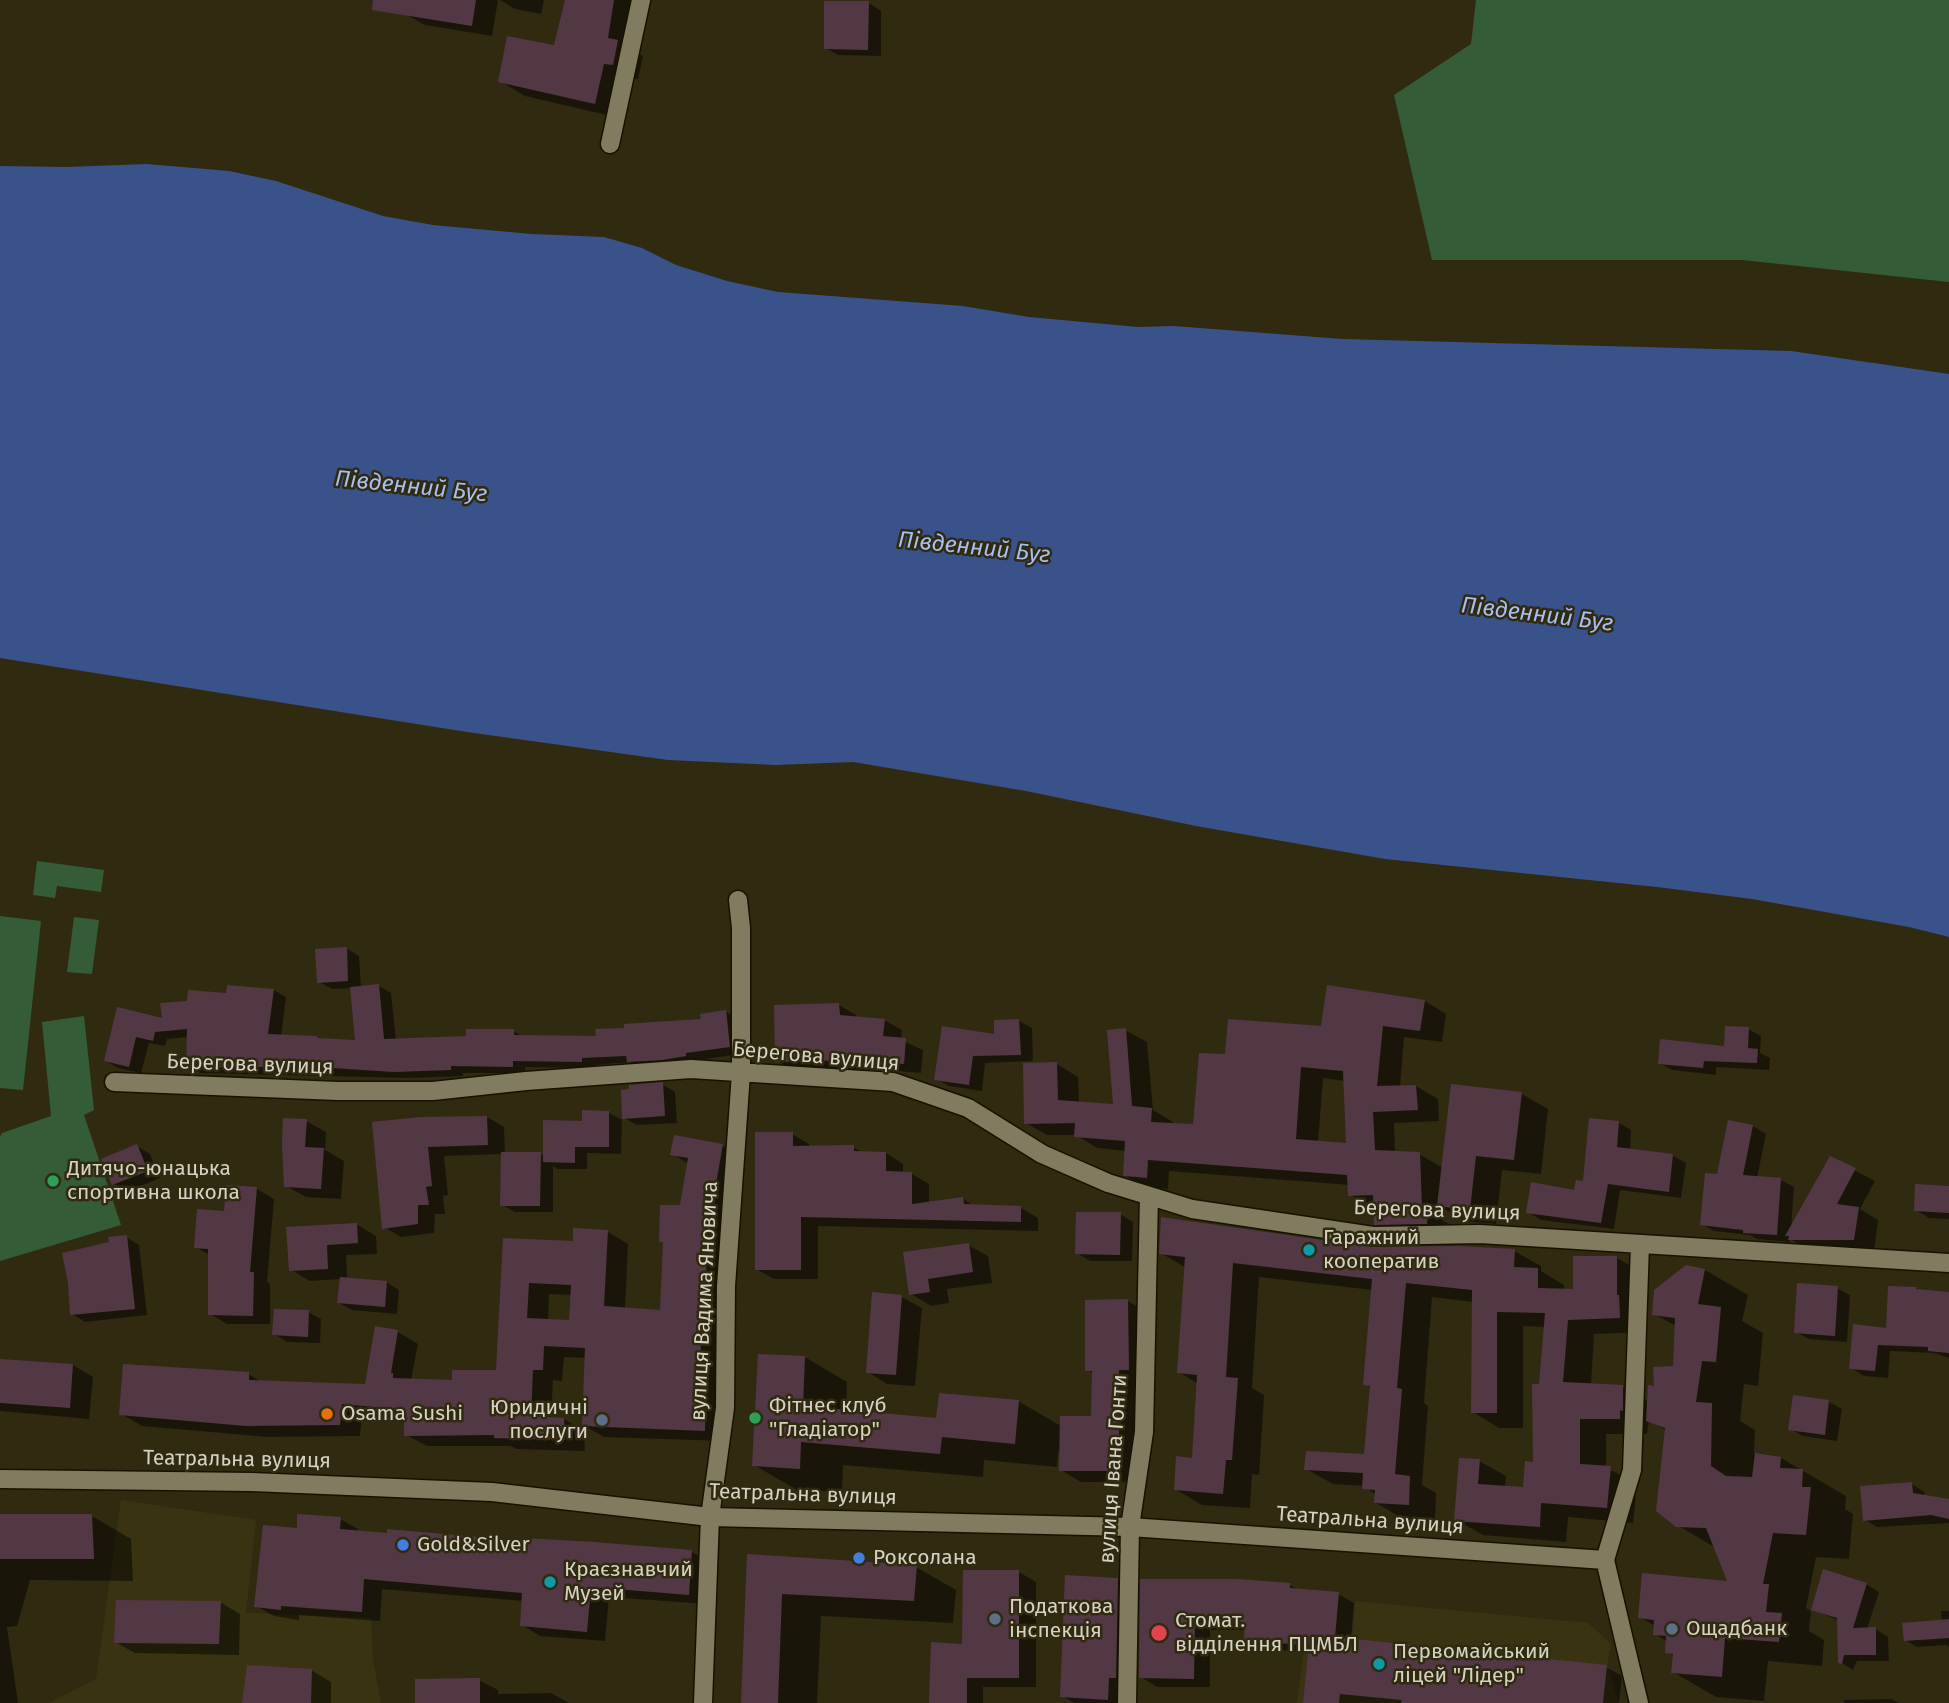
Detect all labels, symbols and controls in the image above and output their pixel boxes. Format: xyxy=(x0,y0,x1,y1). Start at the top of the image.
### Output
water label: Південний Буг xyxy=(333,465,489,509)
water label: Південний Буг xyxy=(896,526,1052,570)
water label: Південний Буг xyxy=(1459,592,1615,638)
street label: Берегова вулиця xyxy=(732,1037,900,1077)
street label: Берегова вулиця xyxy=(166,1049,334,1081)
place label: Дитячо-юнацька спортивна школа xyxy=(67,1156,240,1206)
marker: Дитячо-юнацька спортивна школа xyxy=(45,1173,61,1189)
street label: вулиця Вадима Яновича xyxy=(686,1180,724,1422)
street label: Берегова вулиця xyxy=(1353,1195,1521,1227)
place label: Гаражний кооператив xyxy=(1323,1225,1439,1275)
marker: Гаражний кооператив xyxy=(1301,1242,1317,1258)
street label: вулиця Івана Гонти xyxy=(1095,1373,1133,1565)
place label: Фітнес клуб "Гладіатор" xyxy=(769,1393,887,1443)
place label: Юридичні послуги xyxy=(490,1395,588,1445)
place label: Osama Sushi xyxy=(341,1401,463,1427)
marker: Osama Sushi xyxy=(319,1406,335,1422)
marker: Фітнес клуб "Гладіатор" xyxy=(747,1410,763,1426)
marker: Юридичні послуги xyxy=(594,1412,610,1428)
street label: Театральна вулиця xyxy=(143,1446,331,1474)
street label: Театральна вулиця xyxy=(709,1479,897,1511)
street label: Театральна вулиця xyxy=(1276,1502,1464,1540)
place label: Gold&Silver xyxy=(417,1532,530,1558)
marker: Gold&Silver xyxy=(395,1537,411,1553)
place label: Роксолана xyxy=(873,1545,977,1571)
marker: Роксолана xyxy=(851,1550,867,1566)
place label: Краєзнавчий Музей xyxy=(564,1557,693,1607)
marker: Краєзнавчий Музей xyxy=(542,1574,558,1590)
place label: Податкова інспекція xyxy=(1009,1594,1113,1644)
place label: Стомат. відділення ПЦМБЛ xyxy=(1175,1608,1358,1658)
marker: Податкова інспекція xyxy=(987,1611,1003,1627)
place label: Ощадбанк xyxy=(1686,1616,1787,1642)
marker: Ощадбанк xyxy=(1664,1621,1680,1637)
marker: Стомат. відділення ПЦМБЛ xyxy=(1149,1623,1169,1643)
place label: Первомайський ліцей "Лідер" xyxy=(1393,1639,1550,1689)
marker: Первомайський ліцей "Лідер" xyxy=(1371,1656,1387,1672)

